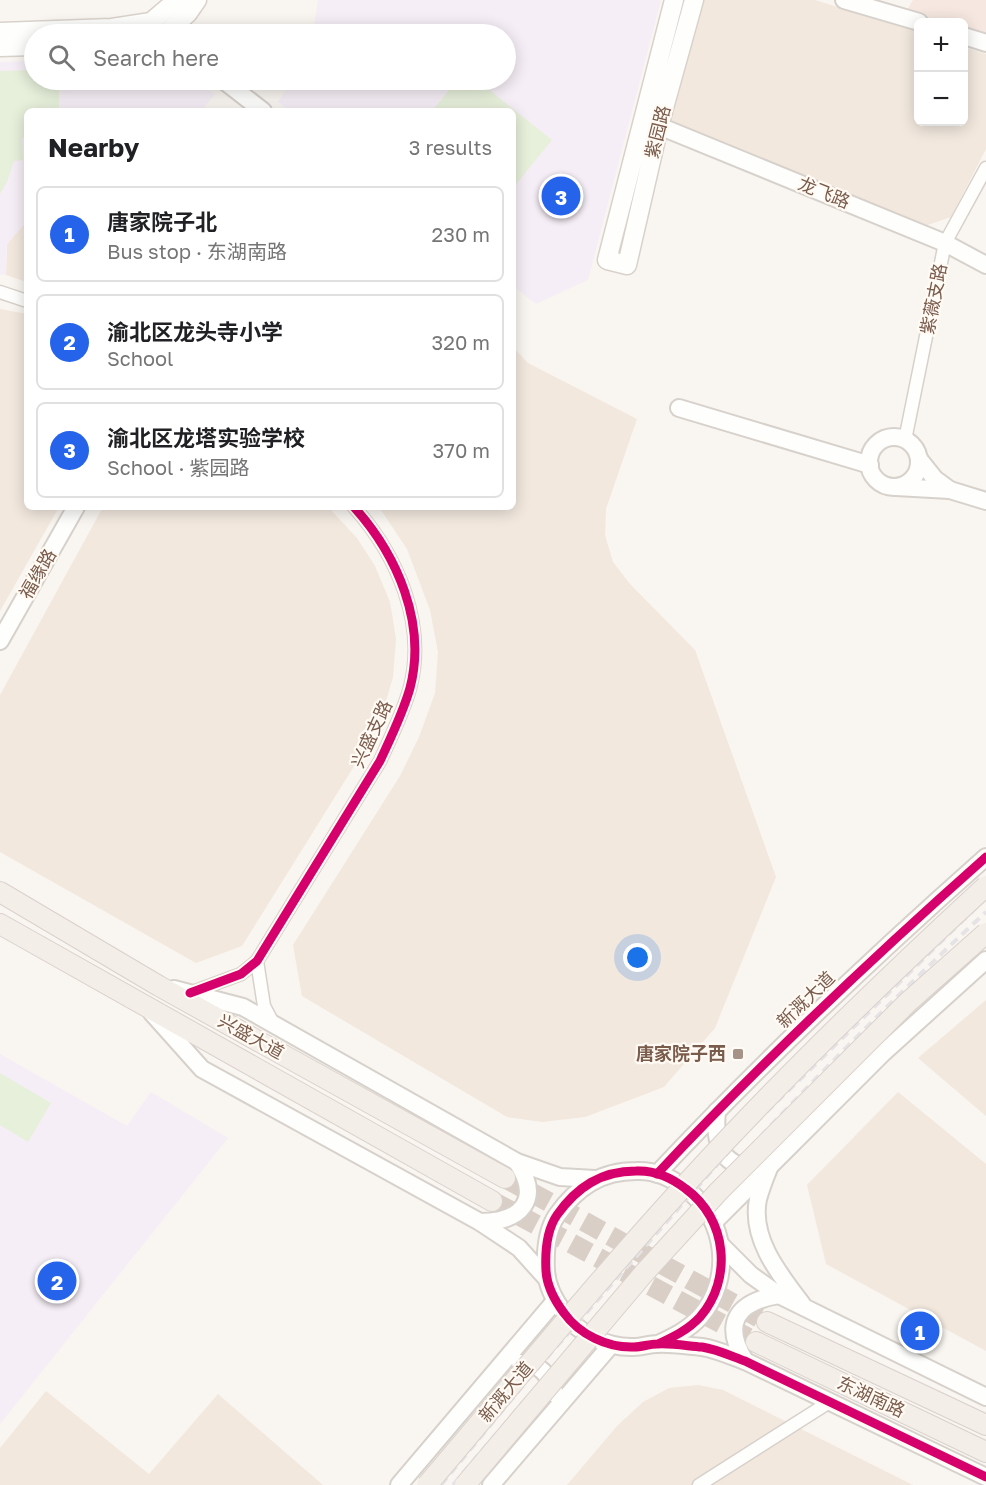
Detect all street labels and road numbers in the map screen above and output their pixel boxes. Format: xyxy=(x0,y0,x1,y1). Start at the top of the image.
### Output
street label: 紫园路 xyxy=(640,103,674,161)
street label: 龙飞路 xyxy=(795,172,854,212)
street label: 紫薇支路 xyxy=(915,261,951,336)
street label: 福缘路 xyxy=(14,545,60,602)
street label: 兴盛支路 xyxy=(346,696,396,771)
street label: 新溉大道 xyxy=(772,966,839,1032)
street label: 兴盛大道 xyxy=(215,1009,288,1063)
street label: 新溉大道 xyxy=(474,1357,537,1426)
street label: 东湖南路 xyxy=(834,1371,909,1421)

